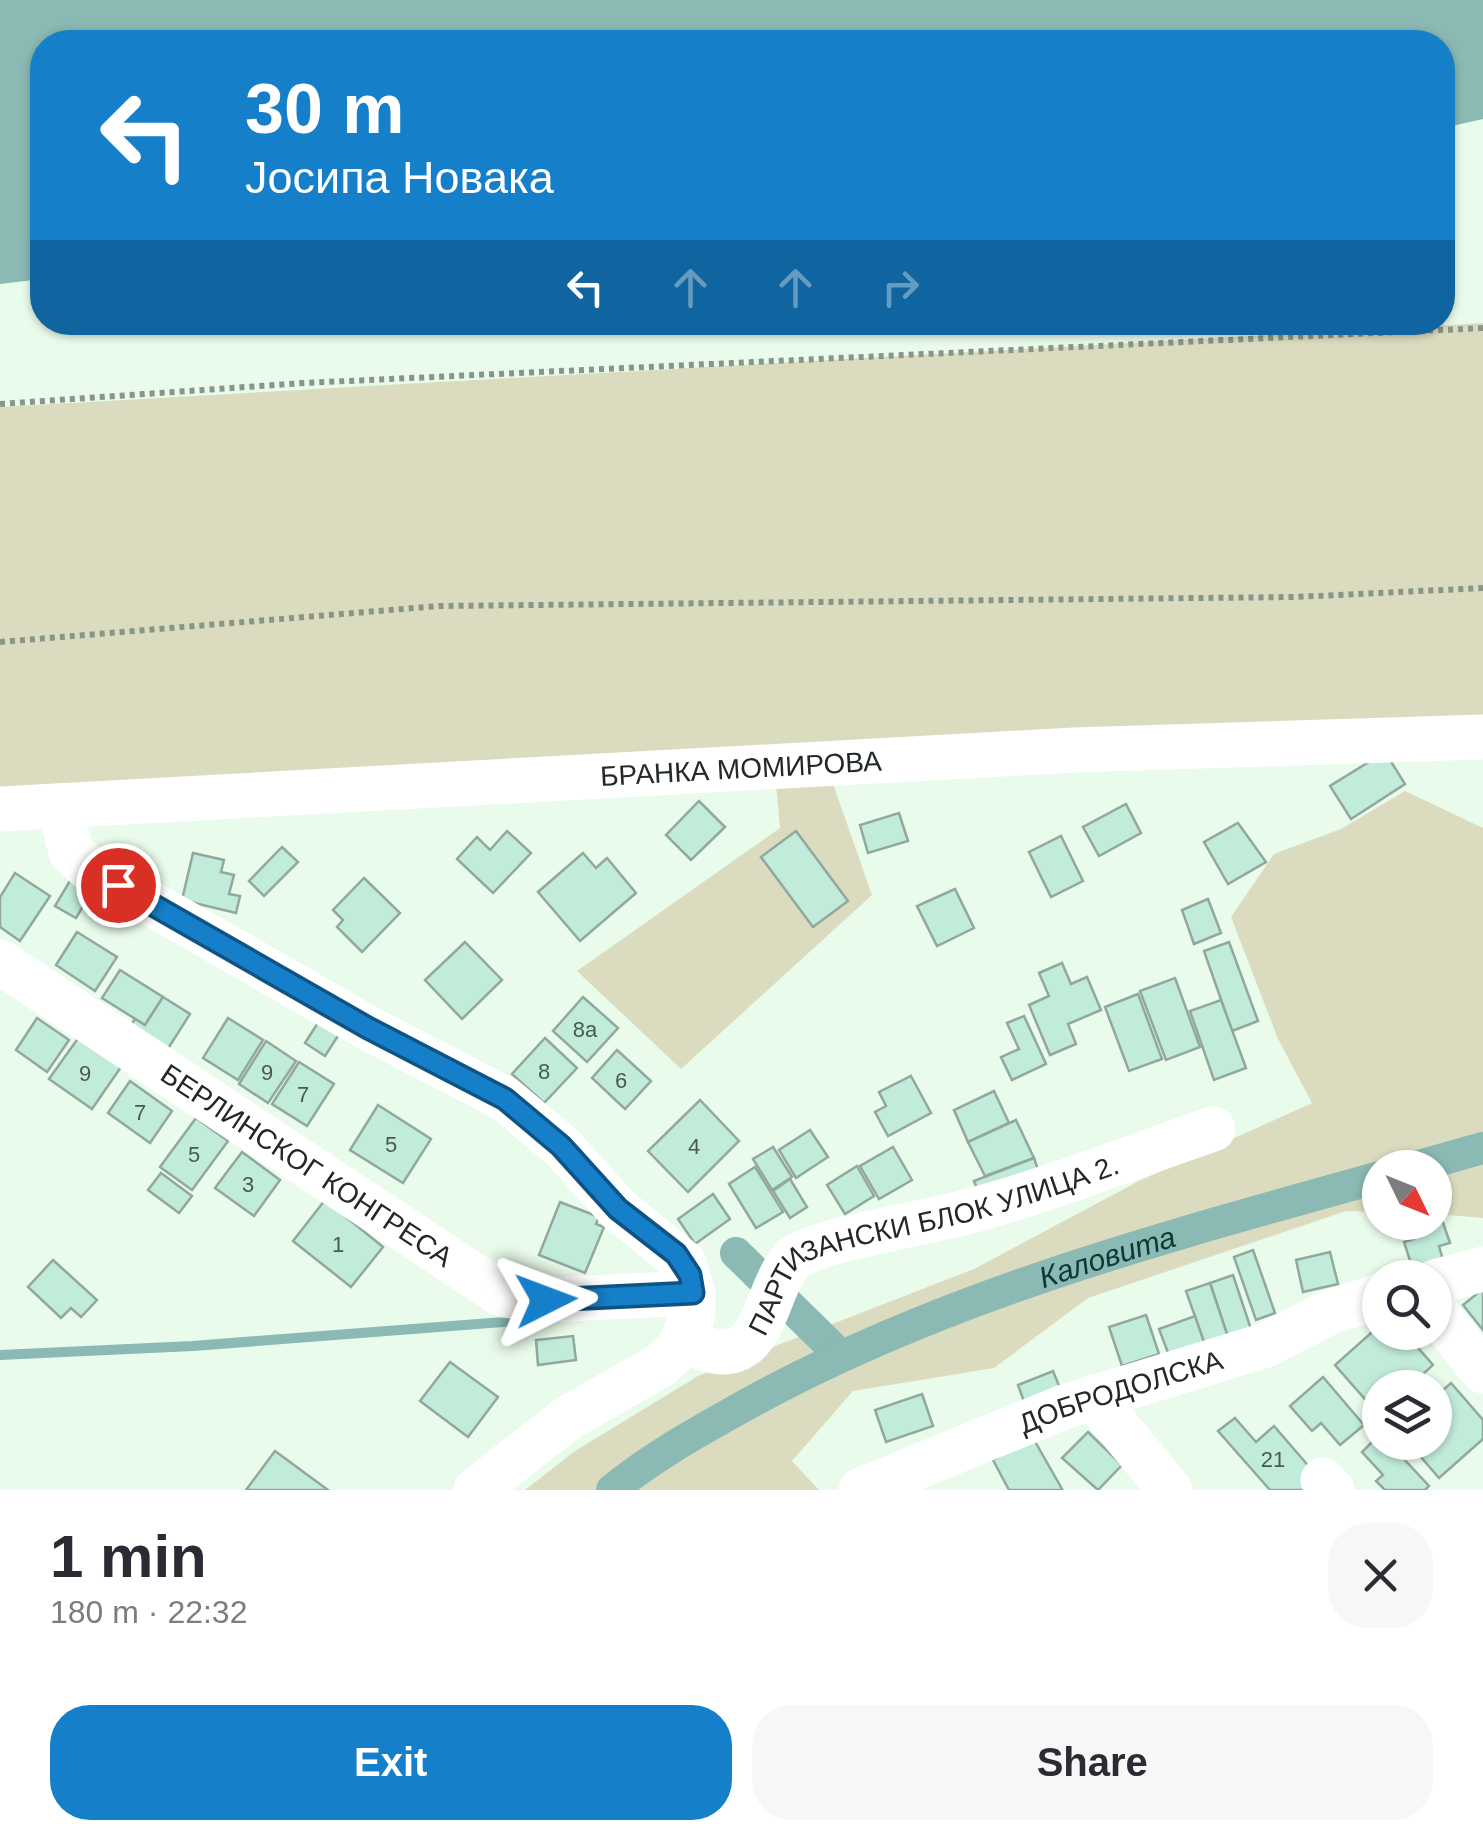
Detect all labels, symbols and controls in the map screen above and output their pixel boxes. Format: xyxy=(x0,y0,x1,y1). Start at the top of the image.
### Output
icon: left xyxy=(80,70,210,200)
text: 30 m xyxy=(245,70,405,148)
text: Јосипа Новака xyxy=(245,152,554,203)
icon: left xyxy=(558,260,613,315)
icon: ahead xyxy=(663,260,718,315)
icon: ahead xyxy=(768,260,823,315)
icon: right xyxy=(873,260,928,315)
street label: БРАНКА МОМИРОВА xyxy=(599,745,883,792)
pin xyxy=(76,843,161,928)
icon: arrive xyxy=(91,858,146,913)
house number: 8a xyxy=(573,1017,598,1042)
street label: БЕРЛИНСКОГ КОНГРЕСА xyxy=(155,1058,459,1273)
house number: 8 xyxy=(538,1059,550,1084)
house number: 9 xyxy=(261,1060,273,1085)
house number: 9 xyxy=(79,1061,91,1086)
house number: 6 xyxy=(615,1068,627,1093)
house number: 7 xyxy=(297,1082,309,1107)
house number: 7 xyxy=(134,1100,146,1125)
house number: 5 xyxy=(385,1132,397,1157)
house number: 4 xyxy=(688,1134,700,1159)
house number: 5 xyxy=(188,1142,200,1167)
street label: ПАРТИЗАНСКИ БЛОК УЛИЦА 2. xyxy=(742,1149,1123,1340)
north arrow xyxy=(1362,1150,1452,1240)
map controls xyxy=(1362,1150,1452,1460)
house number: 3 xyxy=(242,1172,254,1197)
water label: Каловита xyxy=(1034,1219,1179,1294)
house number: 1 xyxy=(332,1232,344,1257)
position arrow xyxy=(494,1248,598,1352)
button: search xyxy=(1362,1260,1452,1350)
street label: ДОБРОДОЛСКА xyxy=(1014,1344,1226,1439)
button: layers xyxy=(1362,1370,1452,1460)
house number: 21 xyxy=(1261,1447,1285,1472)
text: 1 min xyxy=(50,1523,207,1590)
button: close xyxy=(1328,1523,1433,1628)
text: 180 m · 22:32 xyxy=(50,1594,247,1630)
button: Exit xyxy=(50,1705,732,1820)
button: Share xyxy=(752,1705,1433,1820)

